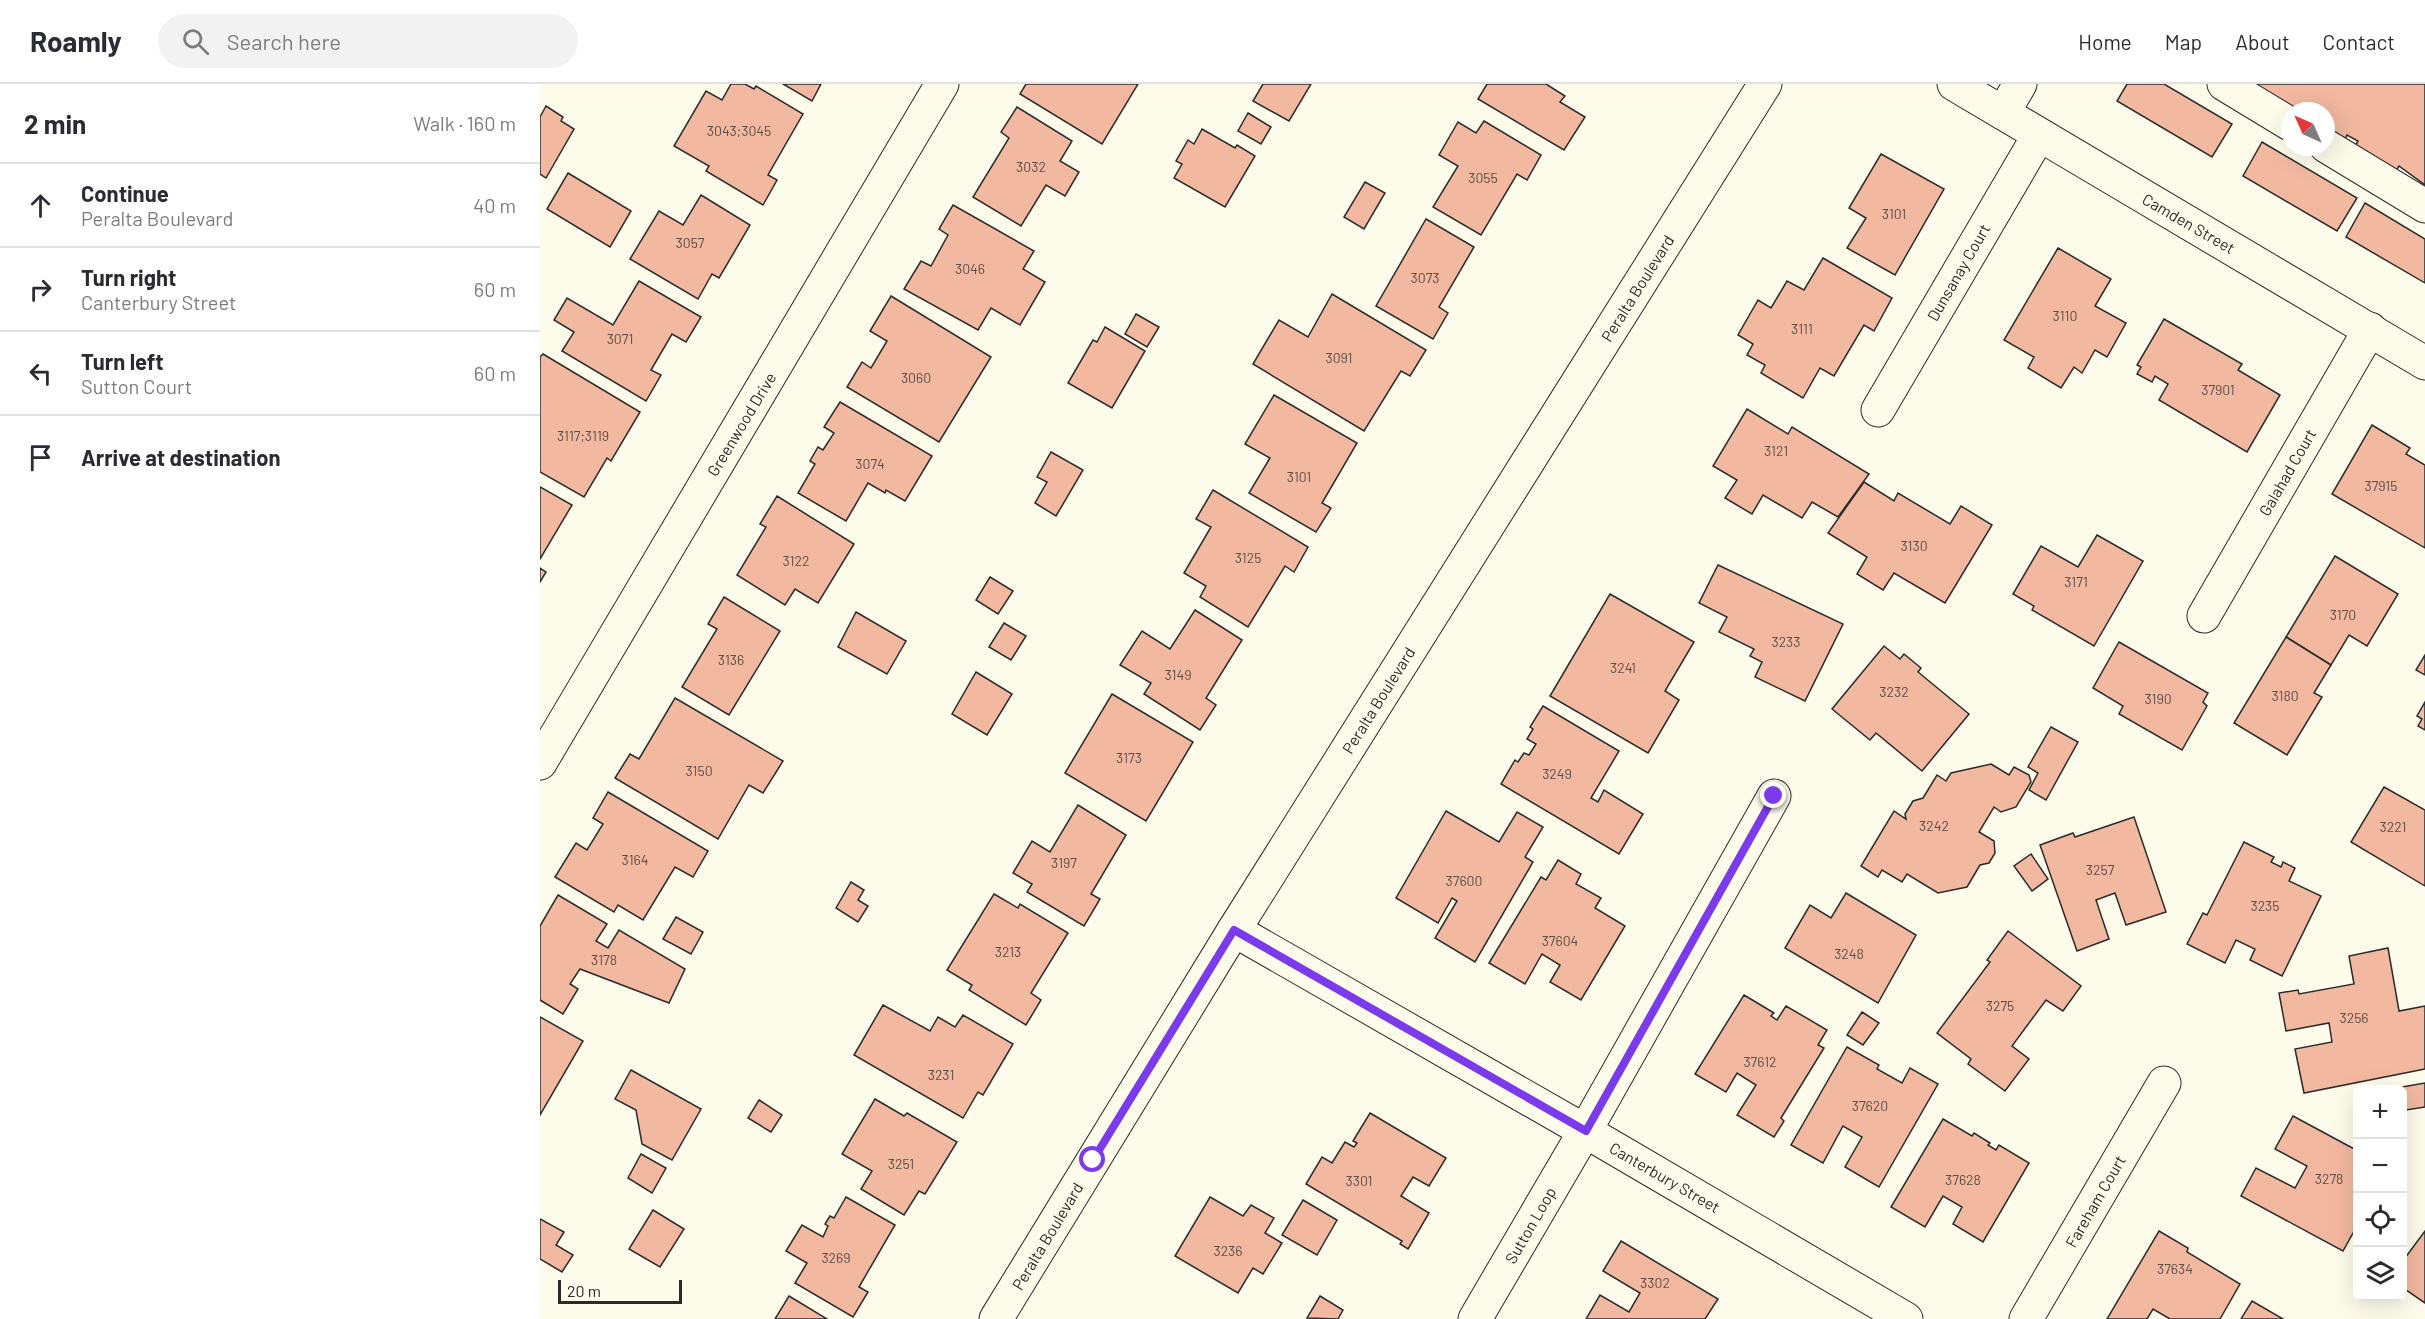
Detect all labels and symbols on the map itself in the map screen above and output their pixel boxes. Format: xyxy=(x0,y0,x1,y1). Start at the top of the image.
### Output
north arrow xyxy=(2281,102,2335,156)
house number: 3043;3045 xyxy=(707,122,771,139)
house number: 3032 xyxy=(1016,158,1046,175)
house number: 3055 xyxy=(1468,169,1498,186)
street label: Camden Street xyxy=(2139,189,2239,257)
house number: 3101 xyxy=(1882,205,1906,222)
street label: Dunsanay Court xyxy=(1923,220,1993,324)
street label: Peralta Boulevard xyxy=(1597,231,1677,345)
house number: 3057 xyxy=(676,234,705,251)
house number: 3046 xyxy=(955,260,985,277)
house number: 3073 xyxy=(1411,269,1439,286)
house number: 3110 xyxy=(2053,307,2077,324)
house number: 3111 xyxy=(1791,320,1813,337)
house number: 3071 xyxy=(607,330,633,347)
house number: 3091 xyxy=(1325,349,1353,366)
street label: Greenwood Drive xyxy=(703,369,779,479)
house number: 3060 xyxy=(901,369,931,386)
house number: 37901 xyxy=(2201,381,2235,398)
street label: Galahad Court xyxy=(2254,425,2320,519)
house number: 3117;3119 xyxy=(557,427,609,444)
house number: 3121 xyxy=(1764,442,1788,459)
house number: 3074 xyxy=(855,455,885,472)
house number: 3101 xyxy=(1287,468,1311,485)
house number: 37915 xyxy=(2365,477,2397,494)
house number: 3130 xyxy=(1900,537,1928,554)
house number: 3125 xyxy=(1235,549,1261,566)
house number: 3122 xyxy=(782,552,810,569)
house number: 3171 xyxy=(2064,573,2088,590)
house number: 3170 xyxy=(2330,606,2356,623)
house number: 3233 xyxy=(1771,633,1801,650)
street label: Peralta Boulevard xyxy=(1338,643,1418,757)
house number: 3136 xyxy=(718,651,744,668)
house number: 3241 xyxy=(1610,659,1636,676)
house number: 3149 xyxy=(1164,666,1192,683)
house number: 3232 xyxy=(1879,683,1909,700)
house number: 3180 xyxy=(2271,687,2299,704)
house number: 3190 xyxy=(2144,690,2172,707)
house number: 3173 xyxy=(1116,749,1142,766)
house number: 3150 xyxy=(685,762,713,779)
house number: 3249 xyxy=(1542,765,1572,782)
route end xyxy=(1760,782,1786,808)
house number: 3242 xyxy=(1919,817,1949,834)
house number: 3221 xyxy=(2380,818,2406,835)
house number: 3164 xyxy=(622,851,648,868)
house number: 3197 xyxy=(1051,854,1077,871)
house number: 3257 xyxy=(2086,861,2115,878)
house number: 37600 xyxy=(1446,872,1482,889)
house number: 3235 xyxy=(2250,897,2280,914)
house number: 37604 xyxy=(1542,932,1578,949)
house number: 3213 xyxy=(995,943,1021,960)
house number: 3248 xyxy=(1834,945,1864,962)
house number: 3178 xyxy=(591,951,617,968)
house number: 3275 xyxy=(1986,997,2014,1014)
house number: 3256 xyxy=(2339,1009,2369,1026)
house number: 37612 xyxy=(1743,1053,1777,1070)
house number: 3231 xyxy=(928,1066,954,1083)
house number: 37620 xyxy=(1852,1097,1888,1114)
street label: Canterbury Street xyxy=(1606,1138,1724,1216)
route start xyxy=(1079,1146,1105,1172)
street label: Fareham Court xyxy=(2061,1152,2129,1250)
house number: 3251 xyxy=(888,1155,914,1172)
house number: 3278 xyxy=(2315,1170,2343,1187)
house number: 37628 xyxy=(1945,1171,1981,1188)
house number: 3301 xyxy=(1346,1172,1372,1189)
street label: Peralta Boulevard xyxy=(1007,1179,1087,1293)
street label: Sutton Loop xyxy=(1500,1183,1560,1267)
house number: 3236 xyxy=(1213,1242,1243,1259)
house number: 3269 xyxy=(821,1249,851,1266)
house number: 37634 xyxy=(2157,1260,2193,1277)
house number: 3302 xyxy=(1640,1274,1670,1291)
scale bar xyxy=(558,1277,682,1304)

